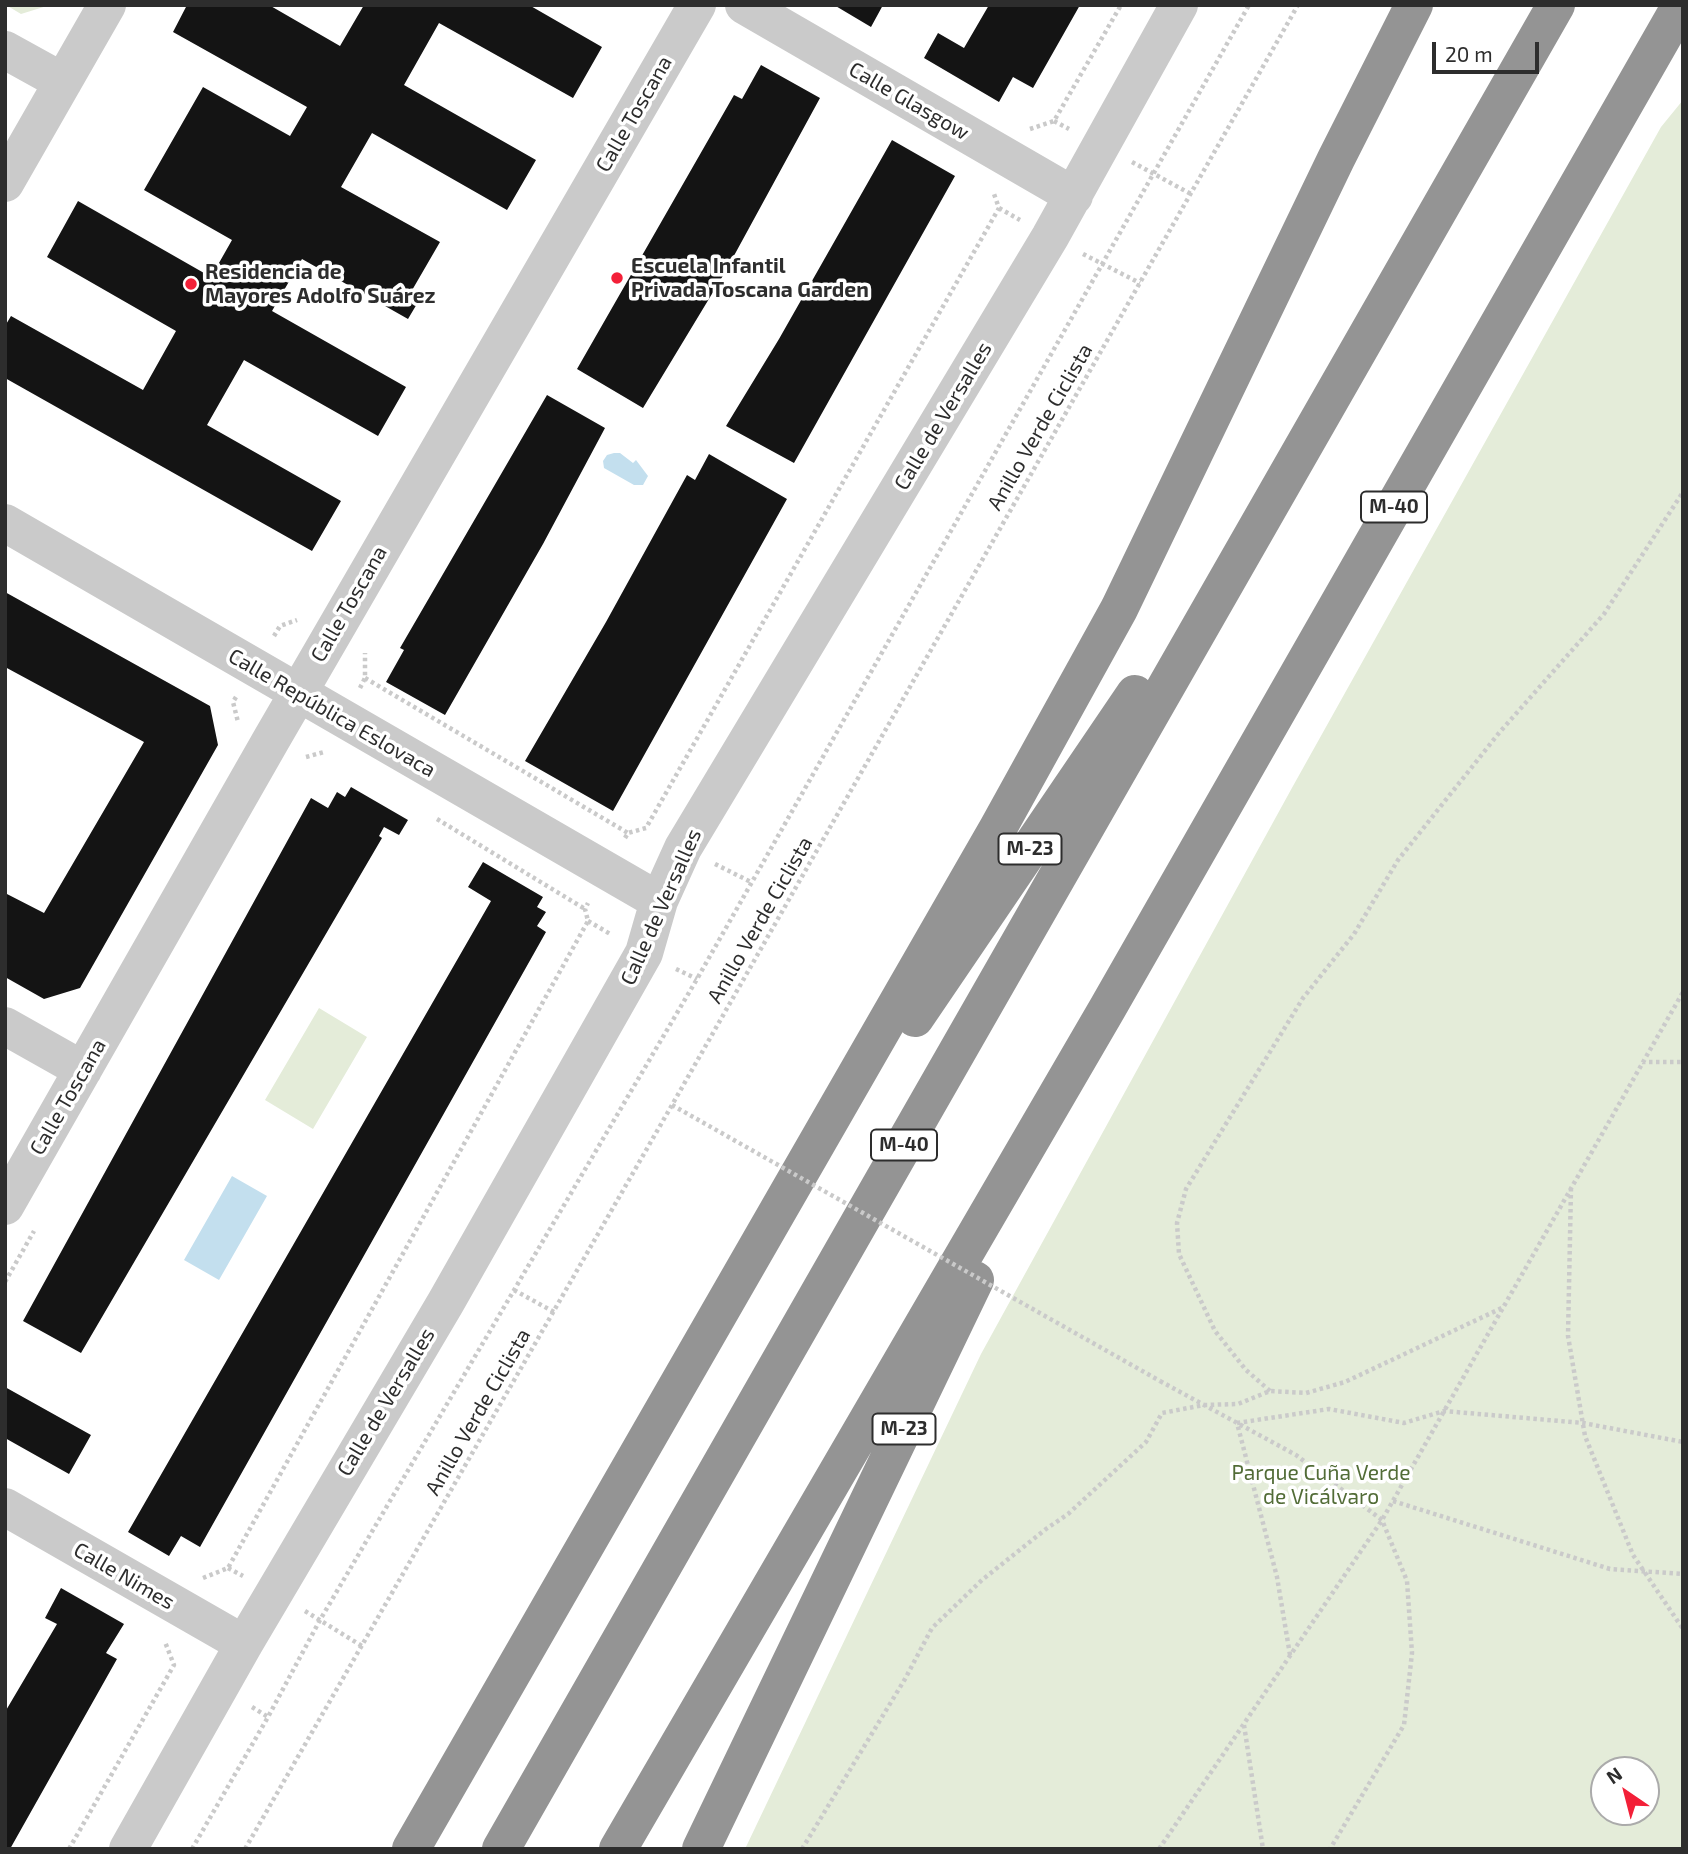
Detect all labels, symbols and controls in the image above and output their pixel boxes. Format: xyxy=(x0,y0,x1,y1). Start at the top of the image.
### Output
scale bar xyxy=(1436,28,1543,72)
text: 20 m xyxy=(1445,41,1493,66)
street label: Calle Toscana xyxy=(591,51,677,177)
street label: Calle Glasgow xyxy=(845,56,973,146)
place label: Escuela Infantil Privada Toscana Garden xyxy=(631,253,869,303)
place label: Residencia de Mayores Adolfo Suárez xyxy=(205,259,436,309)
marker: Escuela Infantil Privada Toscana Garden xyxy=(609,270,625,286)
marker: Residencia de Mayores Adolfo Suárez xyxy=(183,276,199,292)
street label: Calle de Versalles xyxy=(889,337,997,495)
street label: Anillo Verde Ciclista xyxy=(982,339,1098,515)
road number: M-40 xyxy=(1361,492,1427,522)
street label: Calle Toscana xyxy=(306,541,392,667)
street label: Calle República Eslovaca xyxy=(224,643,440,783)
street label: Calle de Versalles xyxy=(615,825,707,989)
street label: Anillo Verde Ciclista xyxy=(702,832,818,1008)
road number: M-23 xyxy=(998,834,1062,864)
street label: Calle Toscana xyxy=(25,1034,111,1160)
road number: M-40 xyxy=(871,1130,937,1161)
street label: Calle de Versalles xyxy=(332,1323,440,1481)
street label: Anillo Verde Ciclista xyxy=(420,1324,536,1500)
road number: M-23 xyxy=(872,1414,936,1444)
park label: Parque Cuña Verde de Vicálvaro xyxy=(1231,1460,1411,1510)
street label: Calle Nimes xyxy=(69,1537,179,1615)
north arrow xyxy=(1590,1756,1660,1826)
text: N xyxy=(1602,1762,1626,1788)

